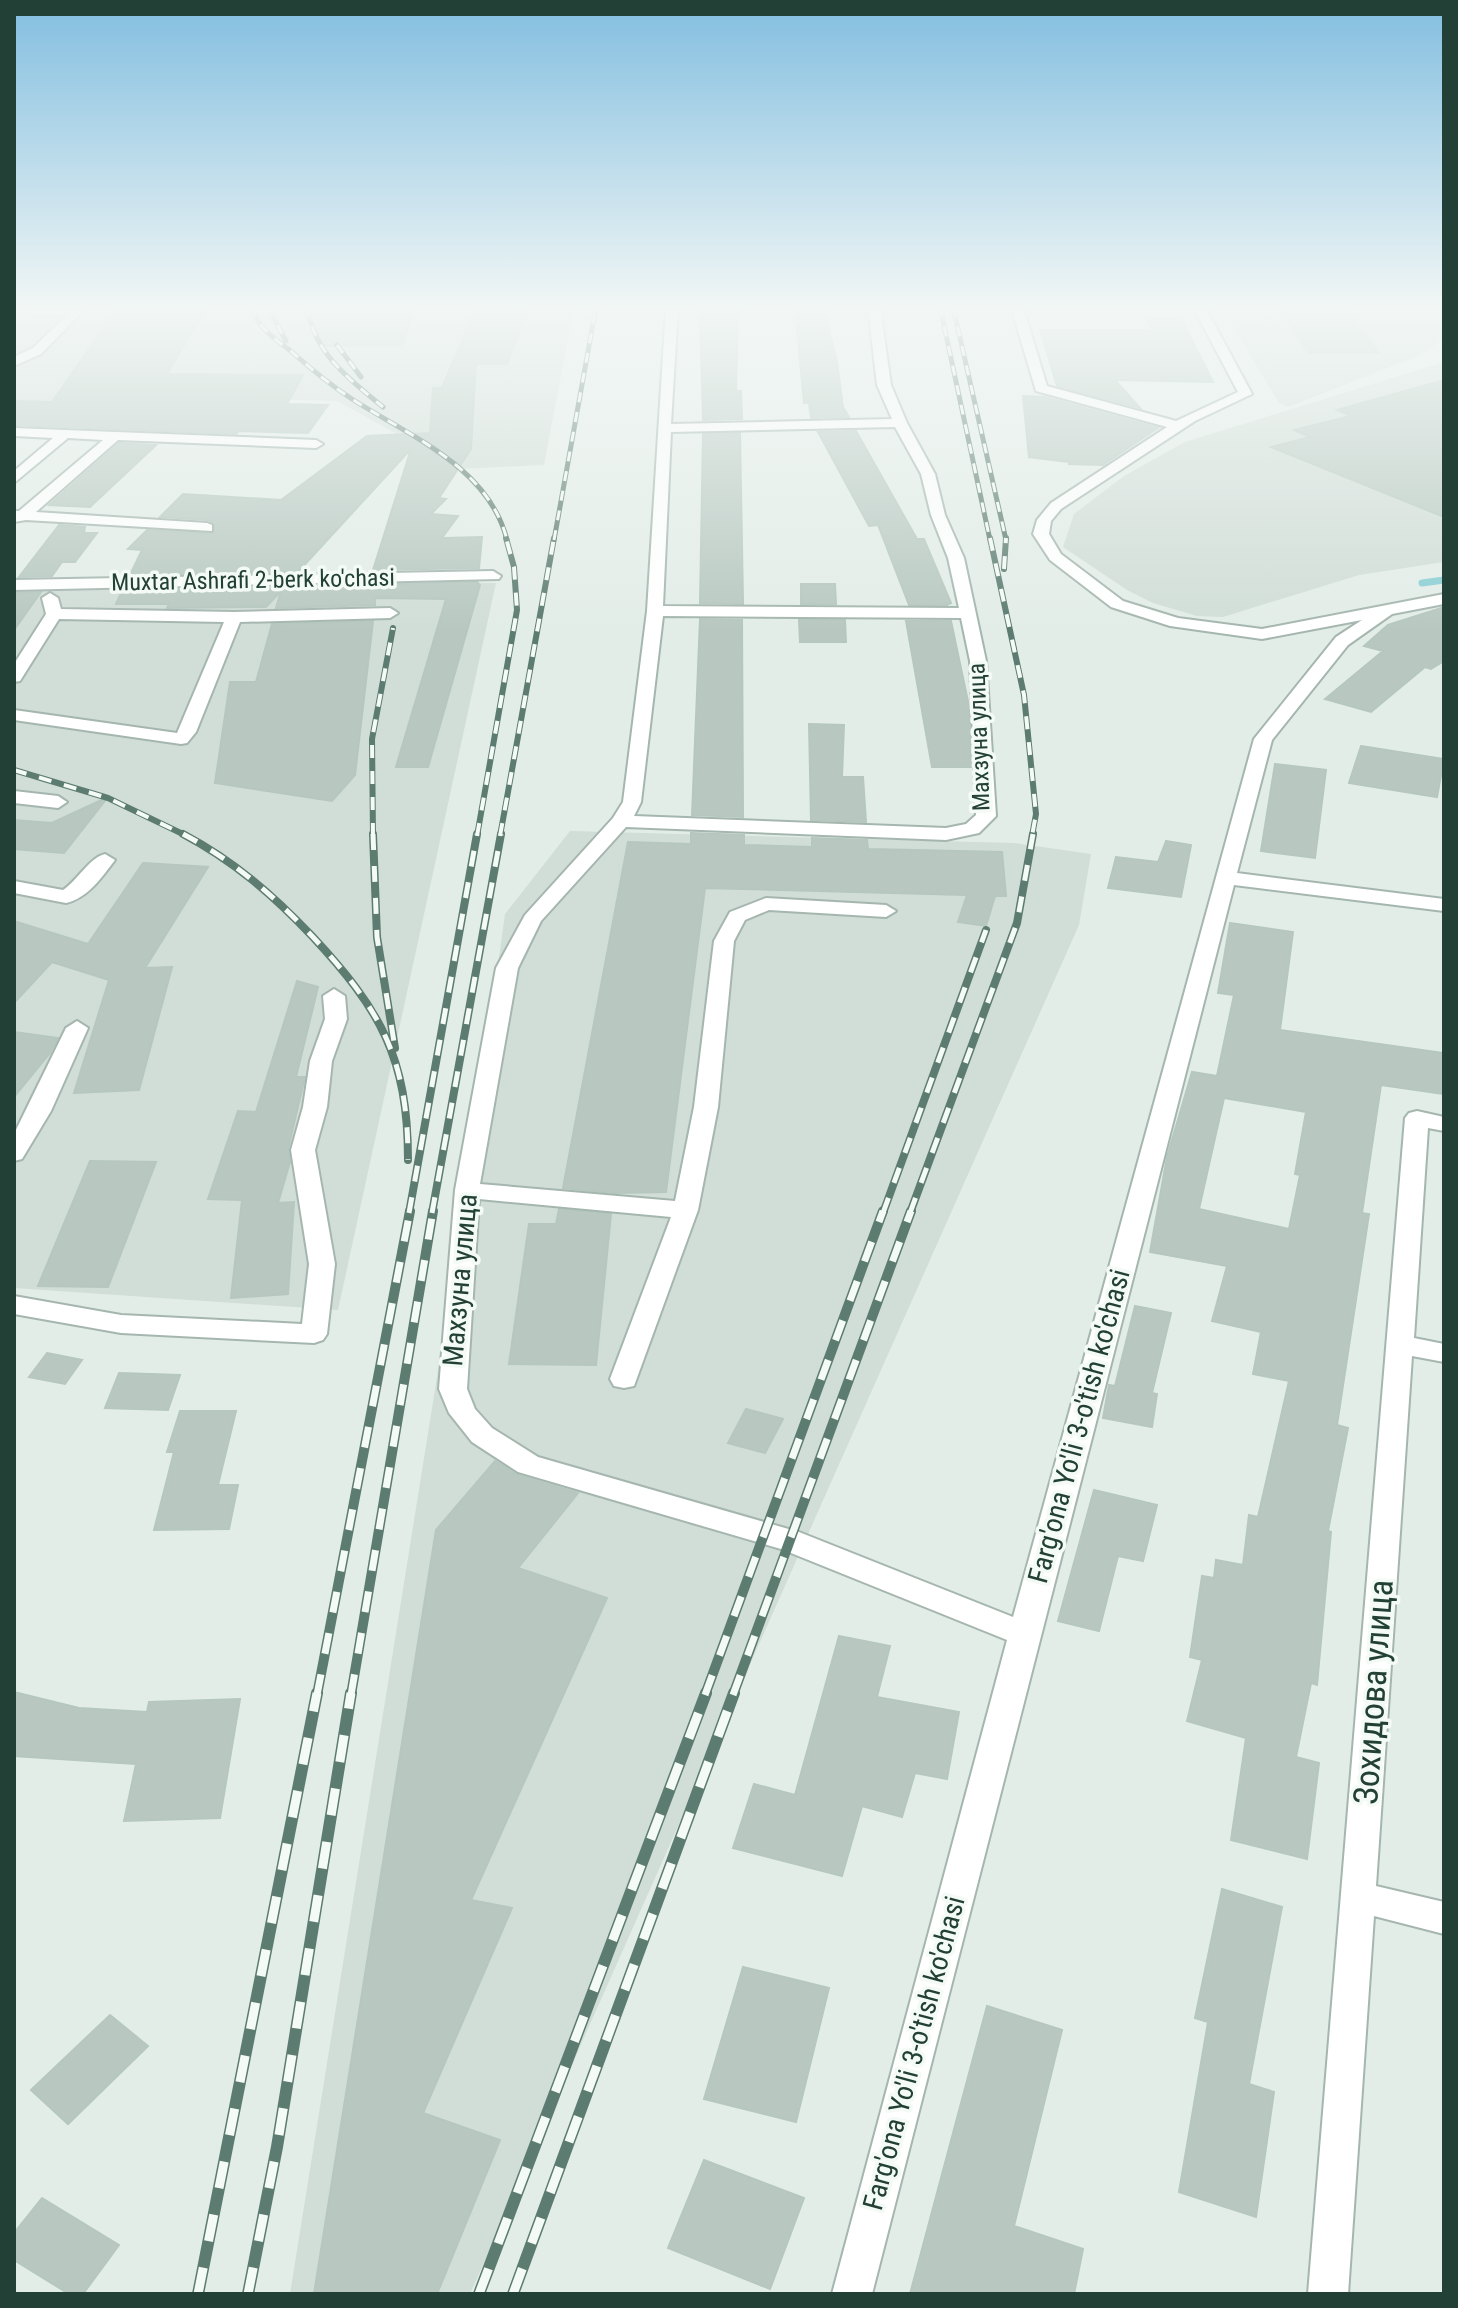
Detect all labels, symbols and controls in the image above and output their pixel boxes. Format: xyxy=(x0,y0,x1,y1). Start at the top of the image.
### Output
street label: Muxtar Ashrafi 2-berk ko'chasi xyxy=(111,564,395,596)
street label: Махзуна улица xyxy=(962,662,996,812)
street label: Махзуна улица xyxy=(436,1192,484,1368)
street label: Farg'ona Yo'li 3-o'tish ko'chasi xyxy=(1021,1266,1137,1586)
street label: Зохидова улица xyxy=(1345,1578,1401,1806)
street label: Farg'ona Yo'li 3-o'tish ko'chasi xyxy=(856,1893,972,2213)

